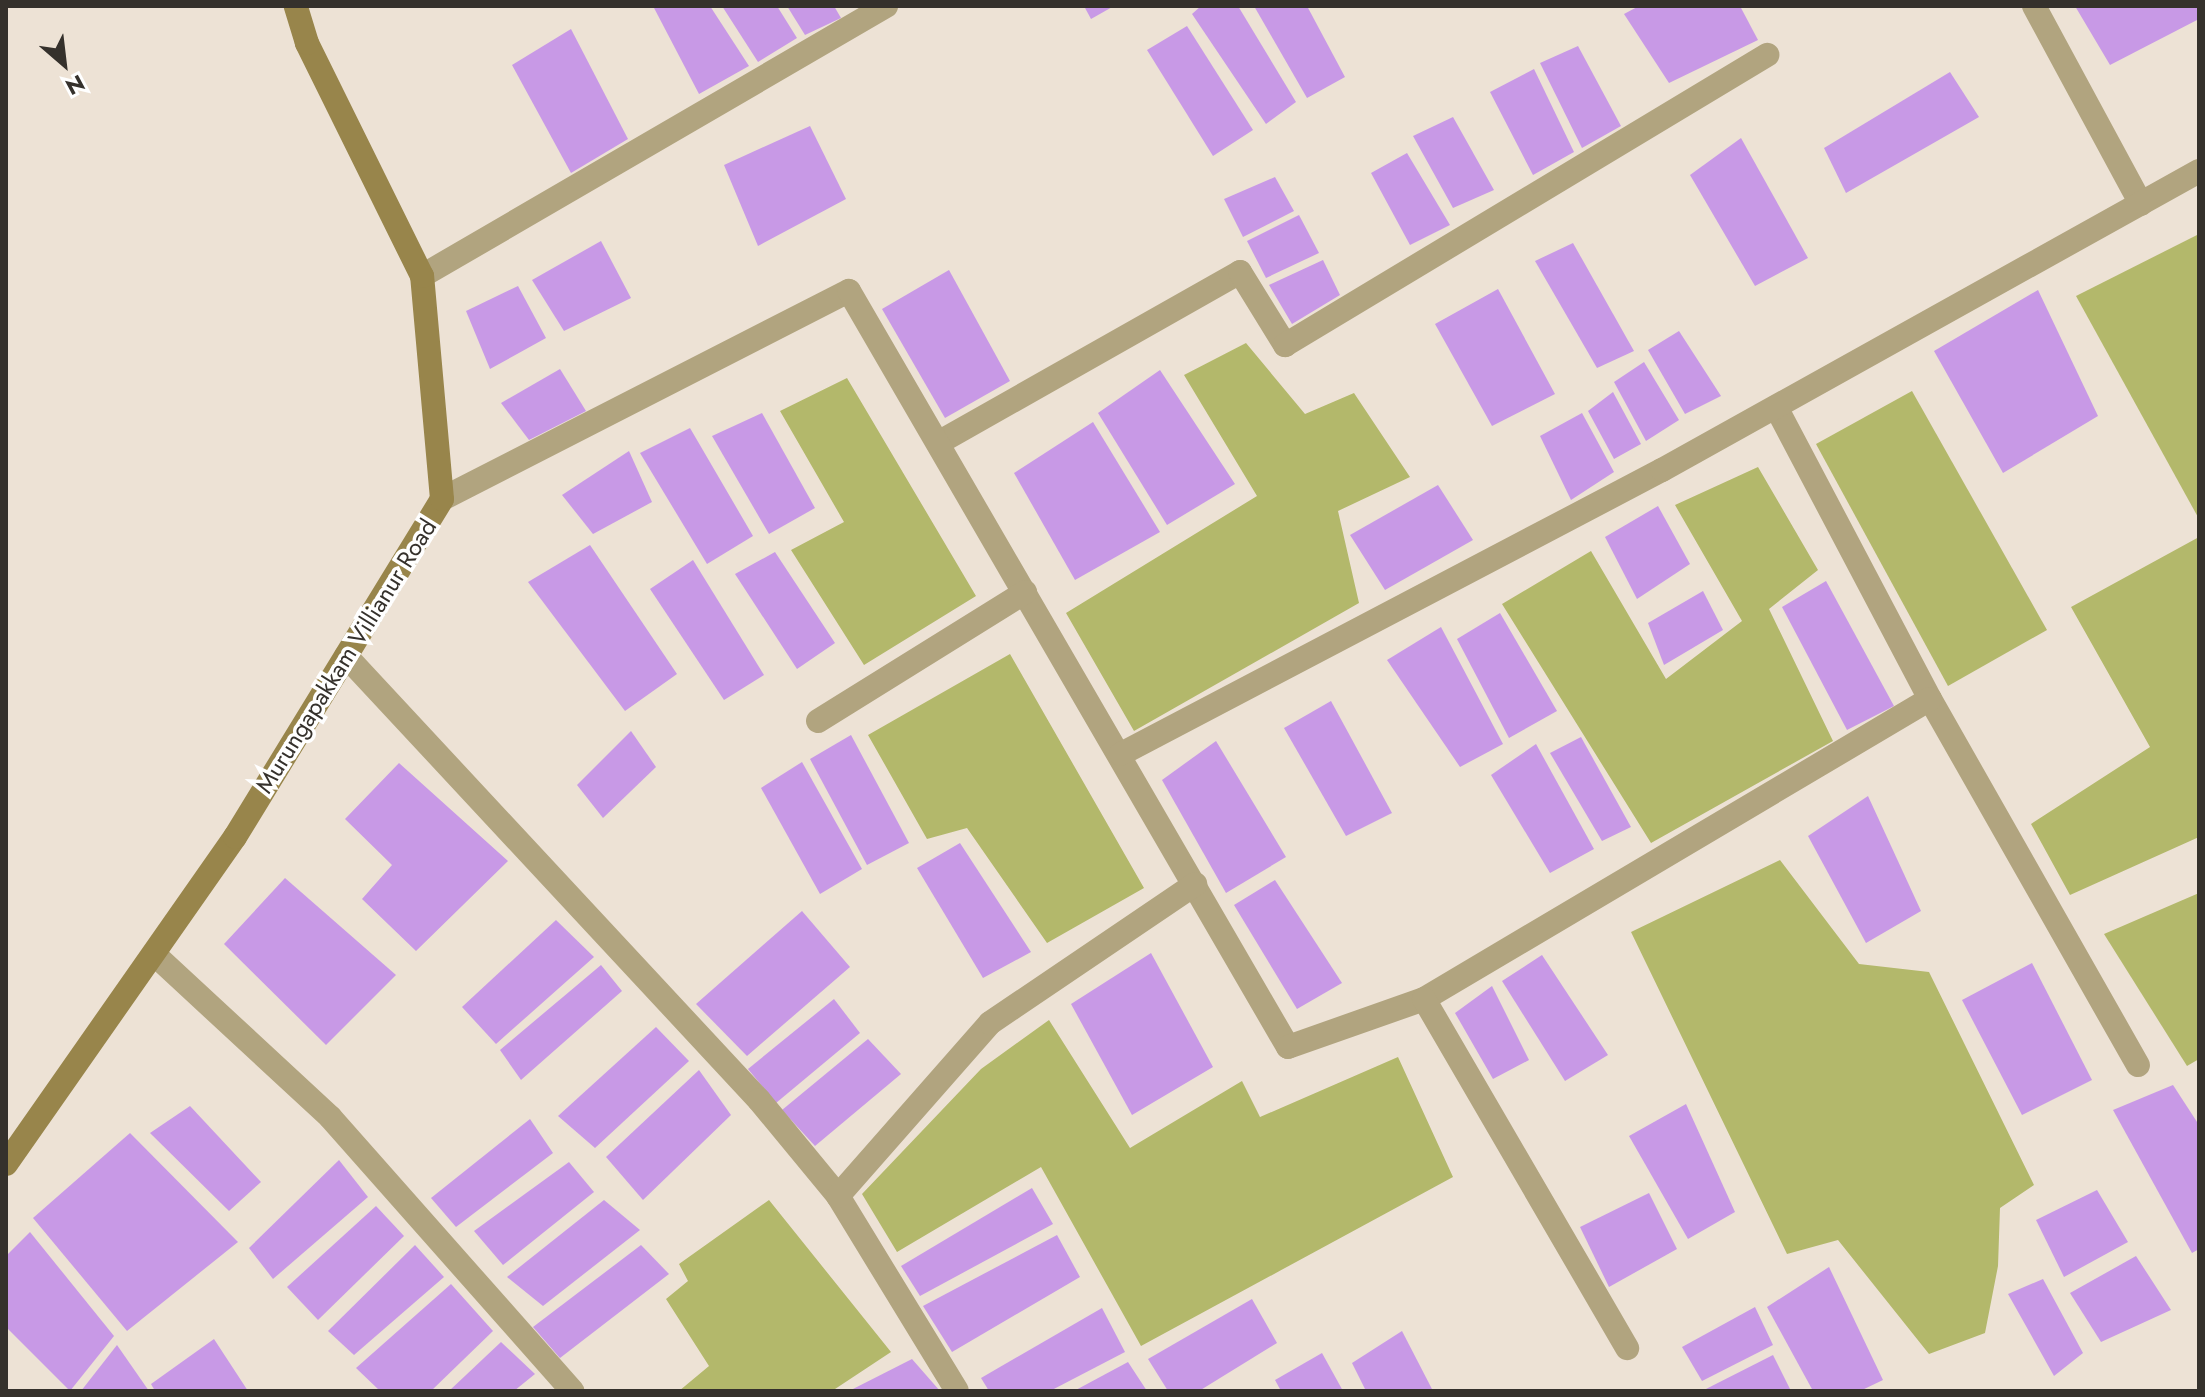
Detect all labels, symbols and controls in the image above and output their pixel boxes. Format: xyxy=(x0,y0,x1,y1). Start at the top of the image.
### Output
north arrow xyxy=(24,24,104,104)
text: N xyxy=(60,67,90,103)
street label: Murungapakkam Villianur Road xyxy=(250,514,442,798)

